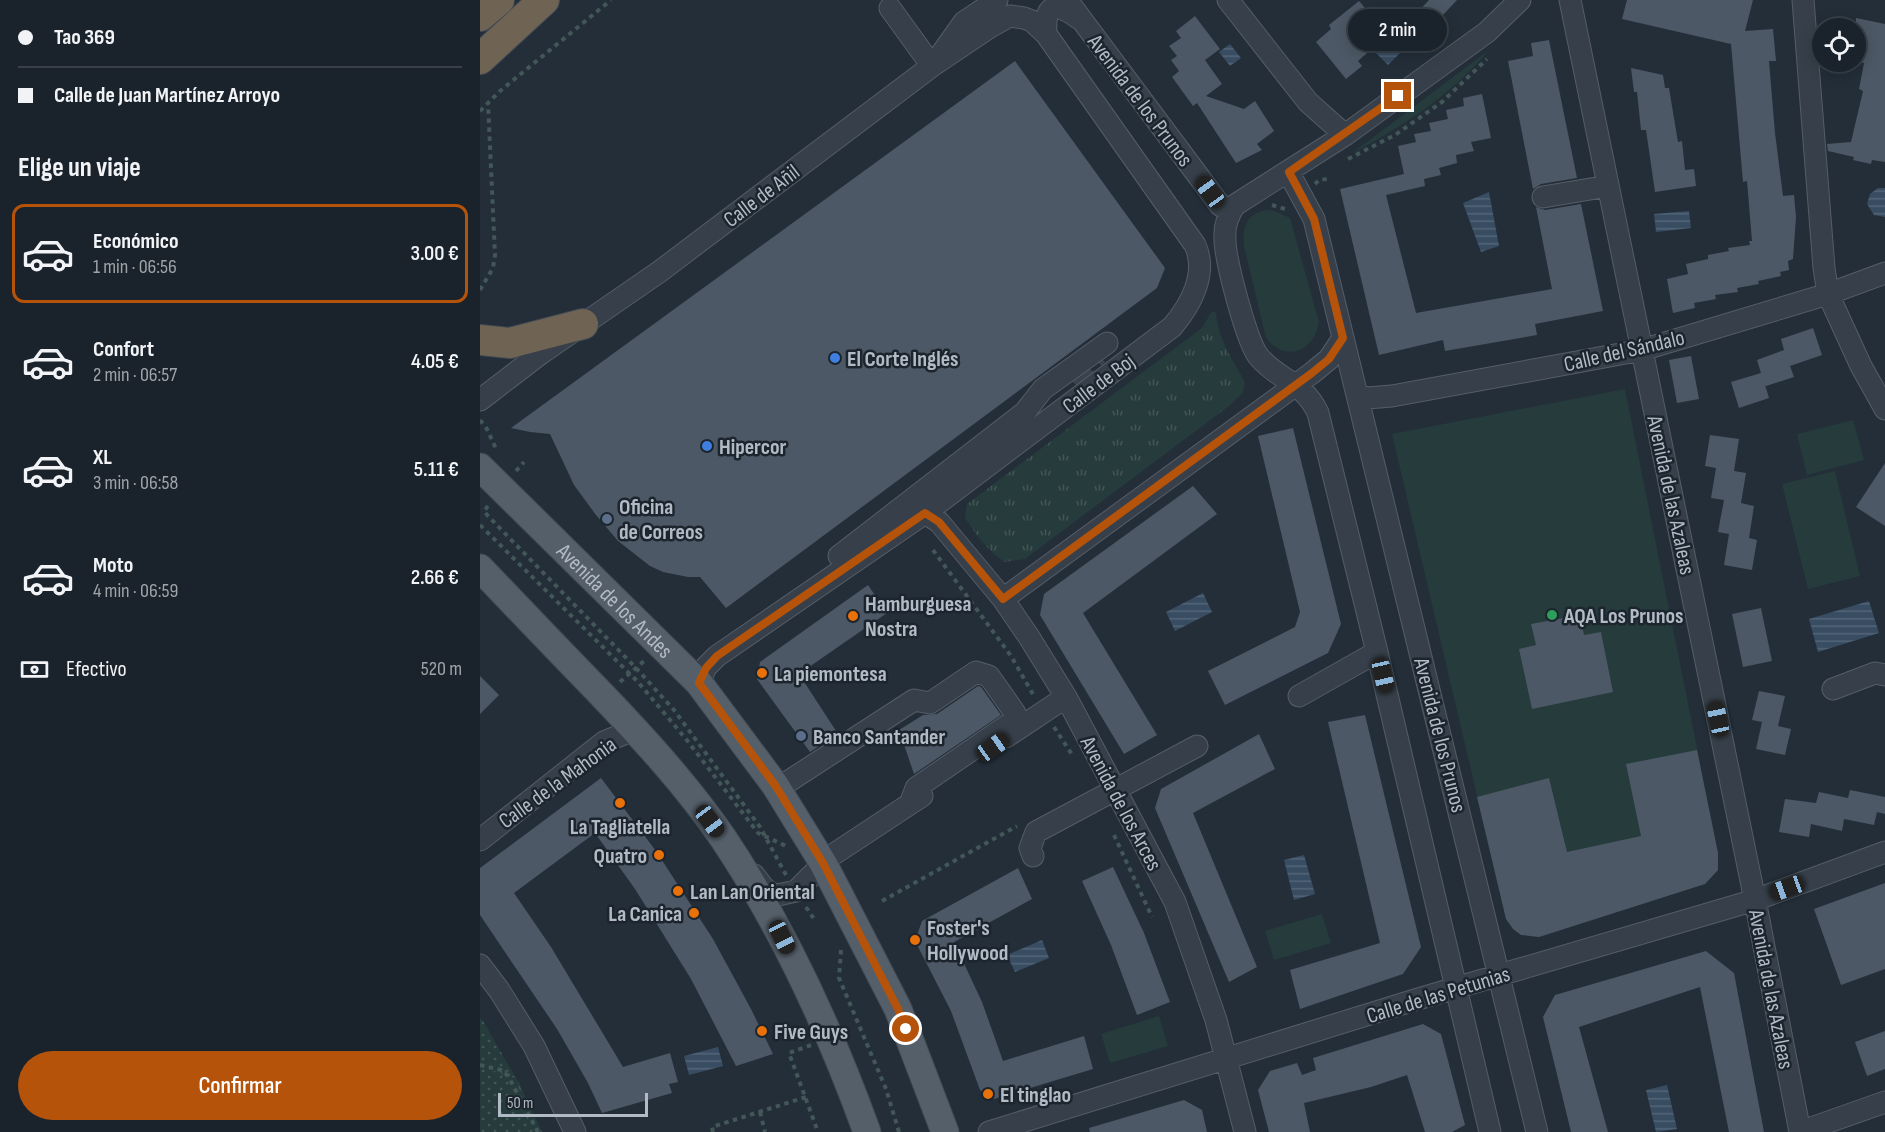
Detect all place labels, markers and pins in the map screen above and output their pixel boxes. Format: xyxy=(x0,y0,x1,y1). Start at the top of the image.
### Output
place label: El Corte Inglés xyxy=(847,346,959,373)
marker: El Corte Inglés xyxy=(828,351,842,365)
place label: Hipercor xyxy=(719,434,786,461)
marker: Hipercor xyxy=(700,439,714,453)
place label: Oficina de Correos xyxy=(619,494,703,546)
marker: Oficina de Correos xyxy=(600,512,614,526)
place label: Hamburguesa Nostra xyxy=(865,591,972,643)
place label: AQA Los Prunos xyxy=(1563,603,1684,630)
marker: AQA Los Prunos xyxy=(1545,608,1559,622)
marker: Hamburguesa Nostra xyxy=(846,609,860,623)
place label: La piemontesa xyxy=(774,661,887,688)
marker: La piemontesa xyxy=(755,666,769,680)
place label: Banco Santander xyxy=(813,724,945,751)
marker: Banco Santander xyxy=(794,729,808,743)
marker: La Tagliatella xyxy=(613,796,627,810)
place label: La Tagliatella xyxy=(570,814,670,841)
place label: Quatro xyxy=(594,843,647,870)
marker: Quatro xyxy=(652,848,666,862)
place label: Lan Lan Oriental xyxy=(690,879,815,906)
marker: Lan Lan Oriental xyxy=(671,884,685,898)
place label: La Canica xyxy=(608,901,682,928)
marker: La Canica xyxy=(687,906,701,920)
place label: Foster's Hollywood xyxy=(927,915,1008,967)
marker: Foster's Hollywood xyxy=(908,933,922,947)
place label: Five Guys xyxy=(774,1019,848,1046)
marker: Five Guys xyxy=(755,1024,769,1038)
place label: El tinglao xyxy=(1000,1082,1071,1109)
marker: El tinglao xyxy=(981,1087,995,1101)

